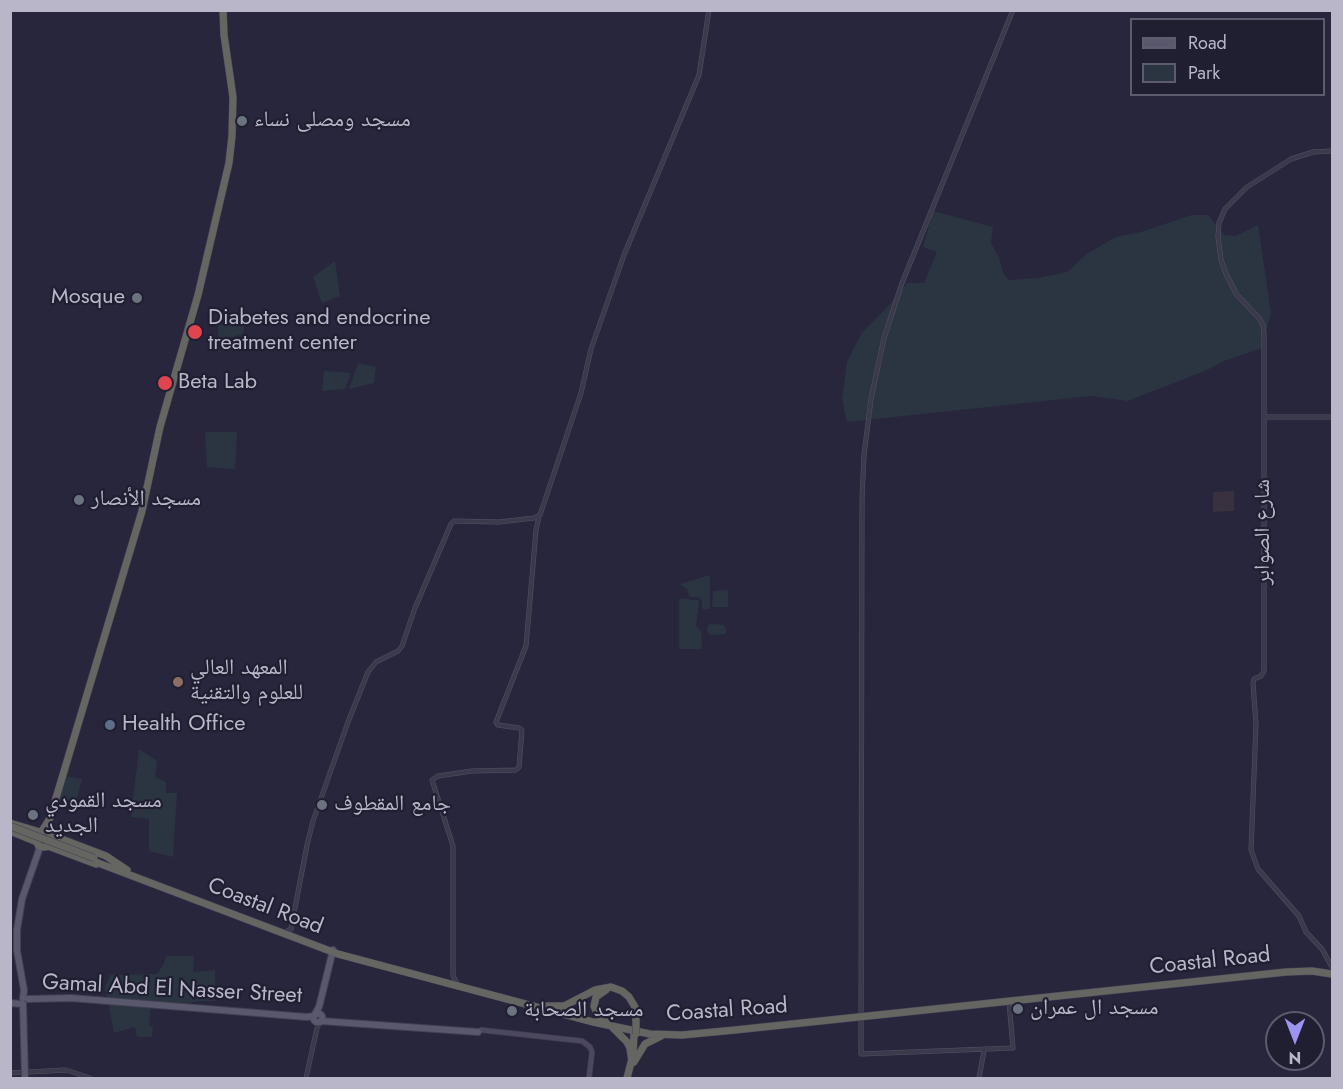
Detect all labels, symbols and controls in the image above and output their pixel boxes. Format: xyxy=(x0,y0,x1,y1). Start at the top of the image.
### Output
legend xyxy=(1130,18,1325,96)
text: Road xyxy=(1188,30,1227,56)
text: Park xyxy=(1188,60,1220,86)
place label: مسجد ومصلى نساء xyxy=(254,108,411,134)
marker: مسجد ومصلى نساء xyxy=(235,114,249,128)
place label: Mosque xyxy=(51,285,125,311)
marker: Mosque xyxy=(130,291,144,305)
place label: Diabetes and endocrine treatment center xyxy=(208,306,431,358)
marker: Diabetes and endocrine treatment center xyxy=(186,323,204,341)
place label: Beta Lab xyxy=(178,370,257,396)
marker: Beta Lab xyxy=(156,374,174,392)
street label: شارع الصوابر xyxy=(1251,479,1277,585)
place label: مسجد الأنصار xyxy=(91,487,201,513)
marker: مسجد الأنصار xyxy=(72,493,86,507)
place label: المعهد العالي للعلوم والتقنية xyxy=(190,656,303,708)
marker: المعهد العالي للعلوم والتقنية xyxy=(171,675,185,689)
place label: Health Office xyxy=(122,712,246,738)
marker: Health Office xyxy=(103,718,117,732)
place label: مسجد القمودي الجديد xyxy=(45,789,162,840)
place label: جامع المقطوف xyxy=(334,792,451,818)
marker: جامع المقطوف xyxy=(315,798,329,812)
marker: مسجد القمودي الجديد xyxy=(26,808,40,822)
street label: Coastal Road xyxy=(204,873,326,941)
street label: Coastal Road xyxy=(1148,943,1272,981)
street label: Gamal Abd El Nasser Street xyxy=(41,970,303,1010)
street label: Coastal Road xyxy=(665,994,789,1028)
place label: مسجد ال عمران xyxy=(1030,996,1158,1022)
place label: مسجد الصحابة xyxy=(524,998,644,1024)
marker: مسجد ال عمران xyxy=(1011,1002,1025,1016)
marker: مسجد الصحابة xyxy=(505,1004,519,1018)
north arrow xyxy=(1265,1011,1325,1071)
text: N xyxy=(1289,1046,1301,1069)

